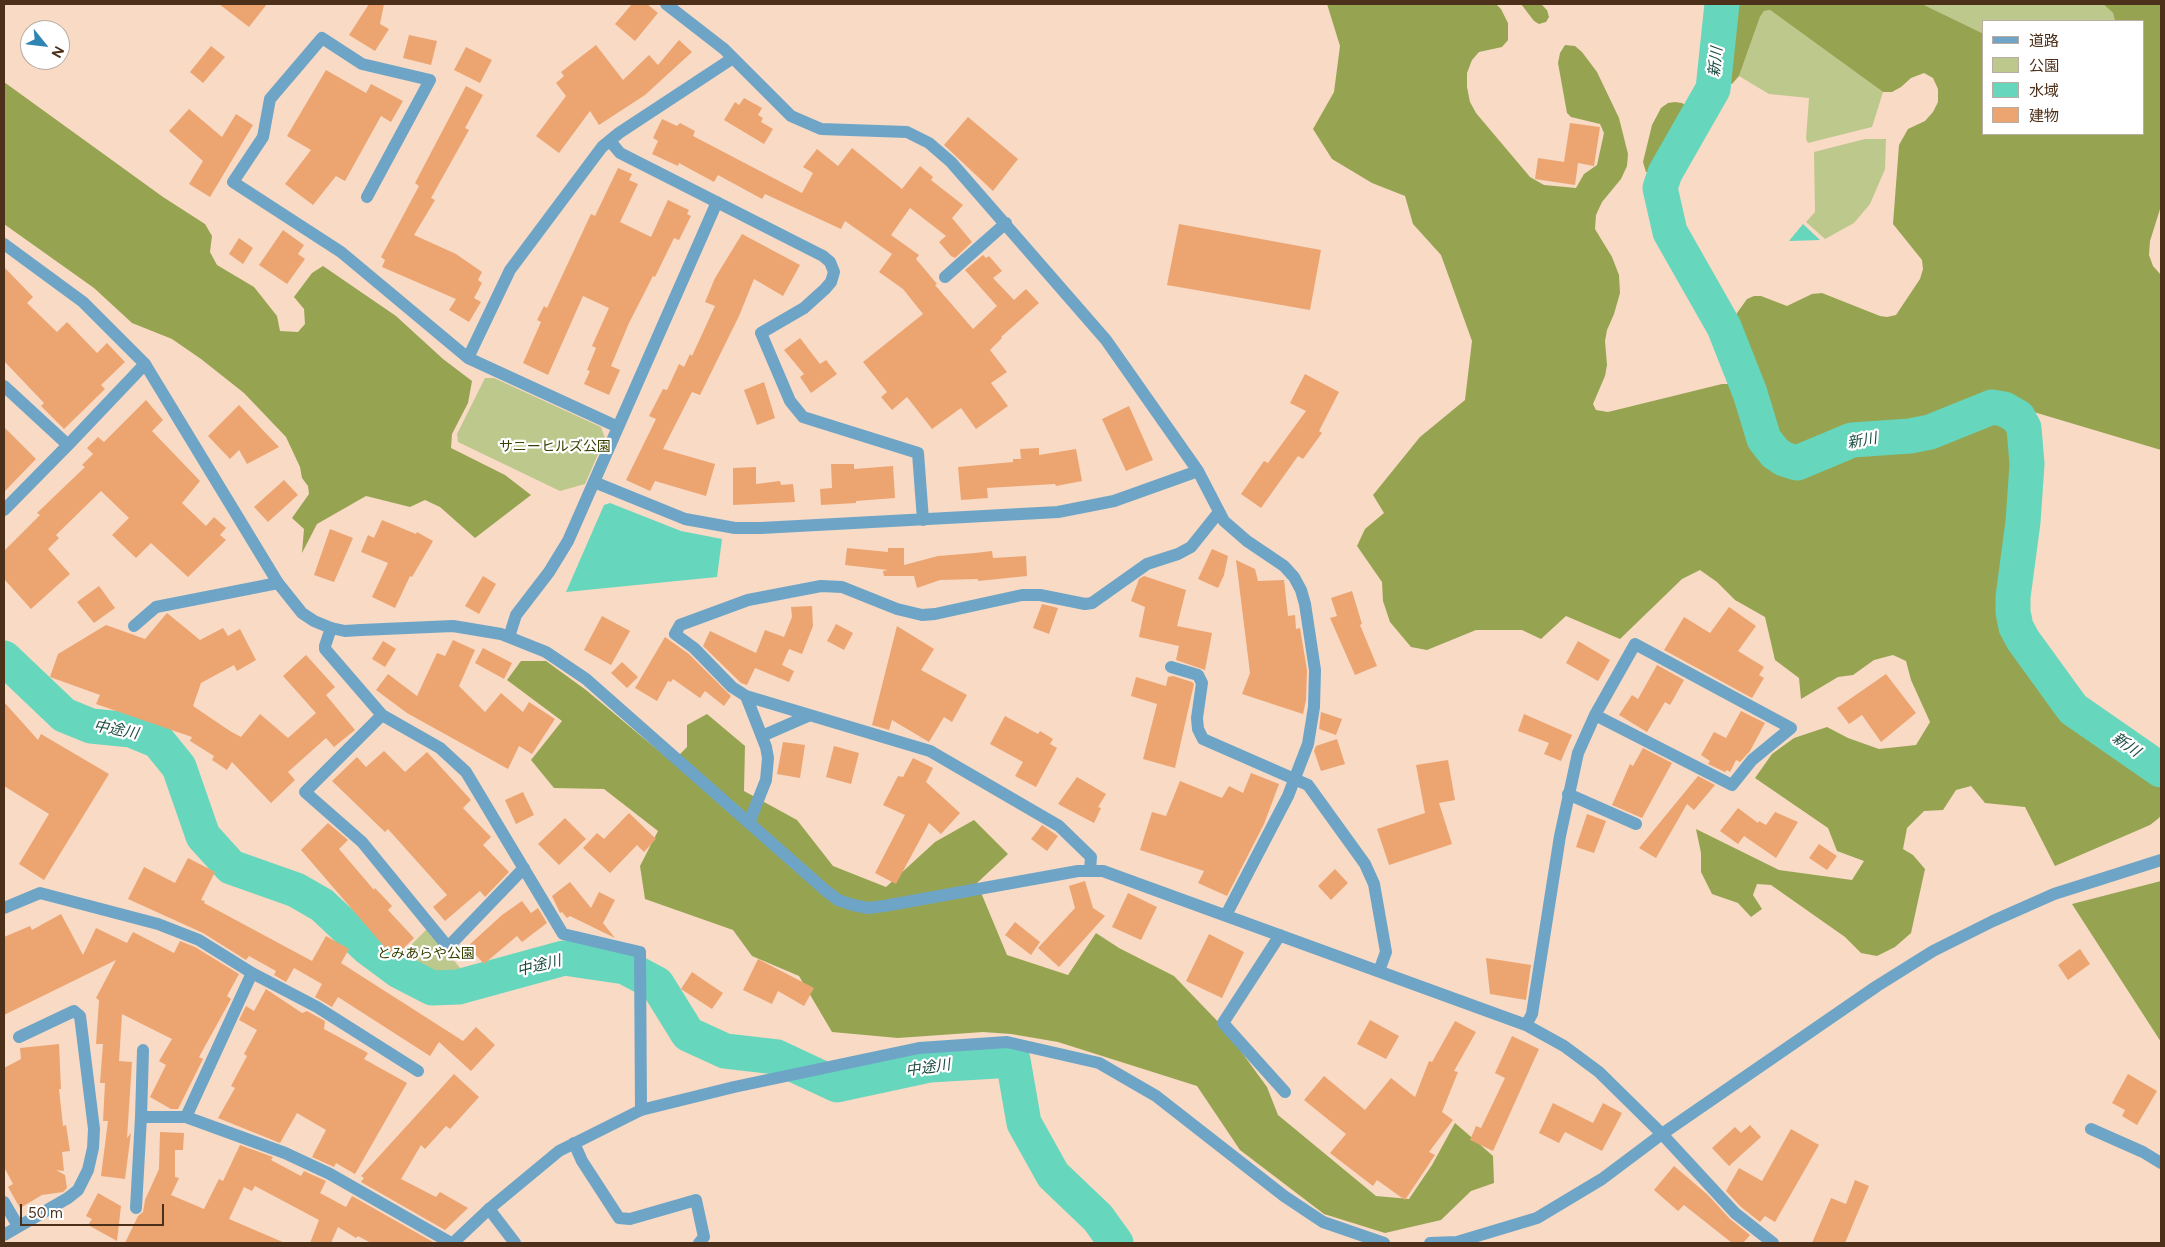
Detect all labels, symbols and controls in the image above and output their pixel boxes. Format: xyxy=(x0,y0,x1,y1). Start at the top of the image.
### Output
north arrow xyxy=(20,20,70,70)
legend xyxy=(1982,20,2145,135)
text: 道路 xyxy=(2029,32,2059,50)
text: N xyxy=(48,43,68,61)
water label: 新川 xyxy=(1705,46,1727,78)
text: 公園 xyxy=(2029,57,2059,75)
text: 水域 xyxy=(2029,82,2059,100)
text: 建物 xyxy=(2029,107,2059,125)
water label: 新川 xyxy=(1846,430,1878,452)
park label: サニーヒルズ公園 xyxy=(499,439,611,455)
water label: 中途川 xyxy=(92,717,140,743)
water label: 新川 xyxy=(2109,729,2143,761)
park label: とみあらや公園 xyxy=(377,946,475,962)
water label: 中途川 xyxy=(515,952,563,980)
water label: 中途川 xyxy=(904,1056,952,1080)
scale bar xyxy=(22,1194,166,1226)
text: 50 m xyxy=(28,1204,63,1222)

